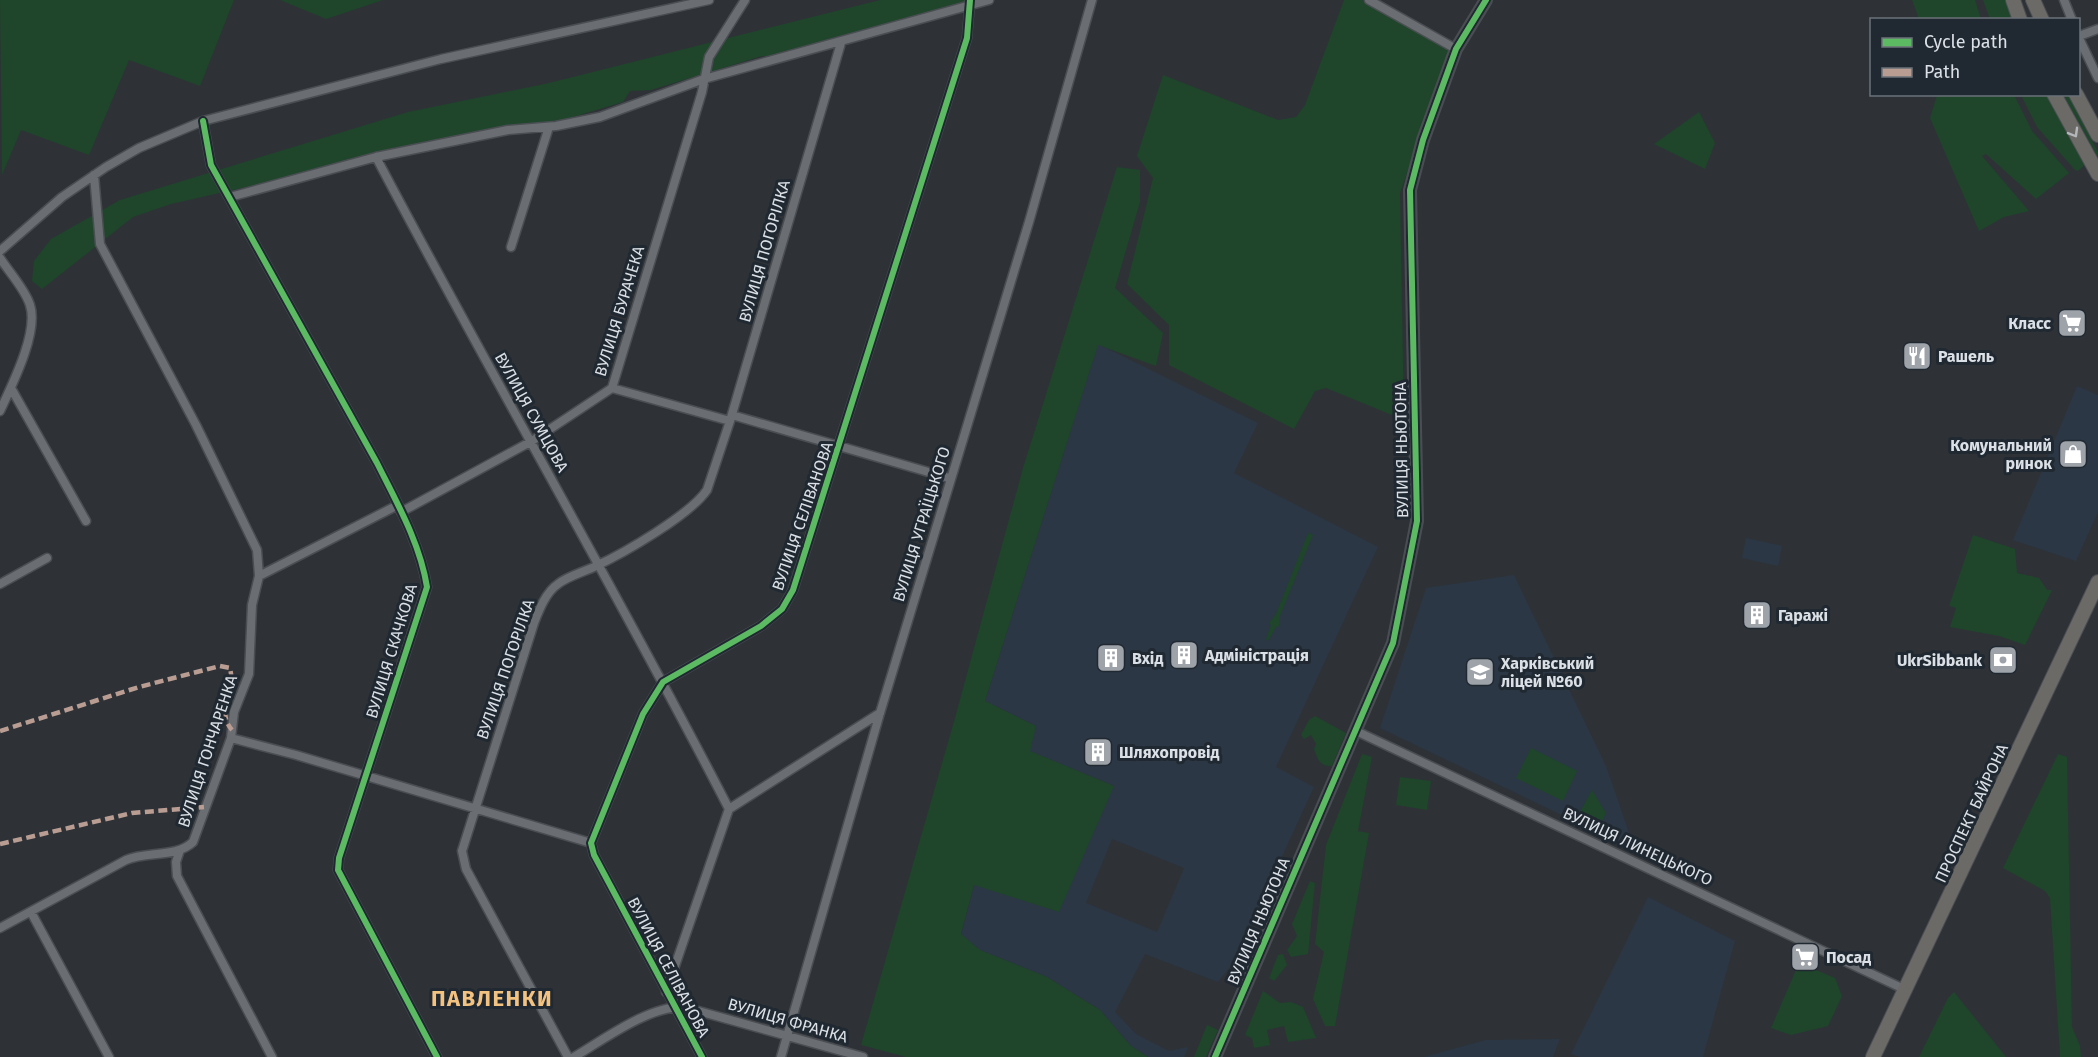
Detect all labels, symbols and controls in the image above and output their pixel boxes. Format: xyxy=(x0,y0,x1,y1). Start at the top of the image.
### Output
legend xyxy=(1870,18,2080,96)
text: Cycle path xyxy=(1924,31,2008,53)
text: Path xyxy=(1924,61,1960,83)
one-way arrow xyxy=(2066,127,2078,137)
street label: ВУЛИЦЯ ПОГОРІЛКА xyxy=(735,177,794,324)
street label: ВУЛИЦЯ БУРАЧЕКА xyxy=(591,243,649,379)
supermarket icon: Класс xyxy=(2056,307,2088,339)
place label: Класс xyxy=(2008,314,2051,333)
restaurant icon: Рашель xyxy=(1901,340,1933,372)
place label: Рашель xyxy=(1938,347,1995,366)
street label: ВУЛИЦЯ СУМЦОВА xyxy=(491,349,573,476)
street label: ВУЛИЦЯ НЬЮТОНА xyxy=(1391,381,1412,518)
place label: Комунальний ринок xyxy=(1950,436,2052,473)
shop icon: Комунальний ринок xyxy=(2057,438,2089,470)
street label: ВУЛИЦЯ СЕЛІВАНОВА xyxy=(768,439,837,593)
street label: ВУЛИЦЯ УГРАЇЦЬКОГО xyxy=(889,444,954,604)
street label: ВУЛИЦЯ СКАЧКОВА xyxy=(362,581,421,721)
street label: ВУЛИЦЯ ПОГОРІЛКА xyxy=(473,596,539,742)
building icon: Гаражі xyxy=(1741,599,1773,631)
place label: Гаражі xyxy=(1778,606,1828,625)
building icon: Адміністрація xyxy=(1168,639,1200,671)
building icon: Вхід xyxy=(1095,642,1127,674)
bank icon: UkrSibbank xyxy=(1987,644,2019,676)
place label: Адміністрація xyxy=(1204,646,1309,665)
place label: Вхід xyxy=(1132,649,1163,668)
place label: UkrSibbank xyxy=(1897,651,1982,670)
place label: Харківський ліцей №60 xyxy=(1500,654,1594,691)
school or university icon: Харківський ліцей №60 xyxy=(1464,656,1496,688)
street label: ВУЛИЦЯ ГОНЧАРЕНКА xyxy=(174,672,241,830)
building icon: Шляхопровід xyxy=(1082,736,1114,768)
street label: ПРОСПЕКТ БАЙРОНА xyxy=(1931,740,2012,886)
place label: Шляхопровід xyxy=(1119,743,1220,762)
street label: ВУЛИЦЯ ЛИНЕЦЬКОГО xyxy=(1560,803,1716,889)
street label: ВУЛИЦЯ НЬЮТОНА xyxy=(1223,854,1294,988)
street label: ВУЛИЦЯ СЕЛІВАНОВА xyxy=(624,894,714,1041)
supermarket icon: Посад xyxy=(1789,941,1821,973)
place label: Посад xyxy=(1826,948,1871,967)
district label: ПАВЛЕНКИ xyxy=(431,985,553,1012)
street label: ВУЛИЦЯ ФРАНКА xyxy=(726,994,851,1047)

